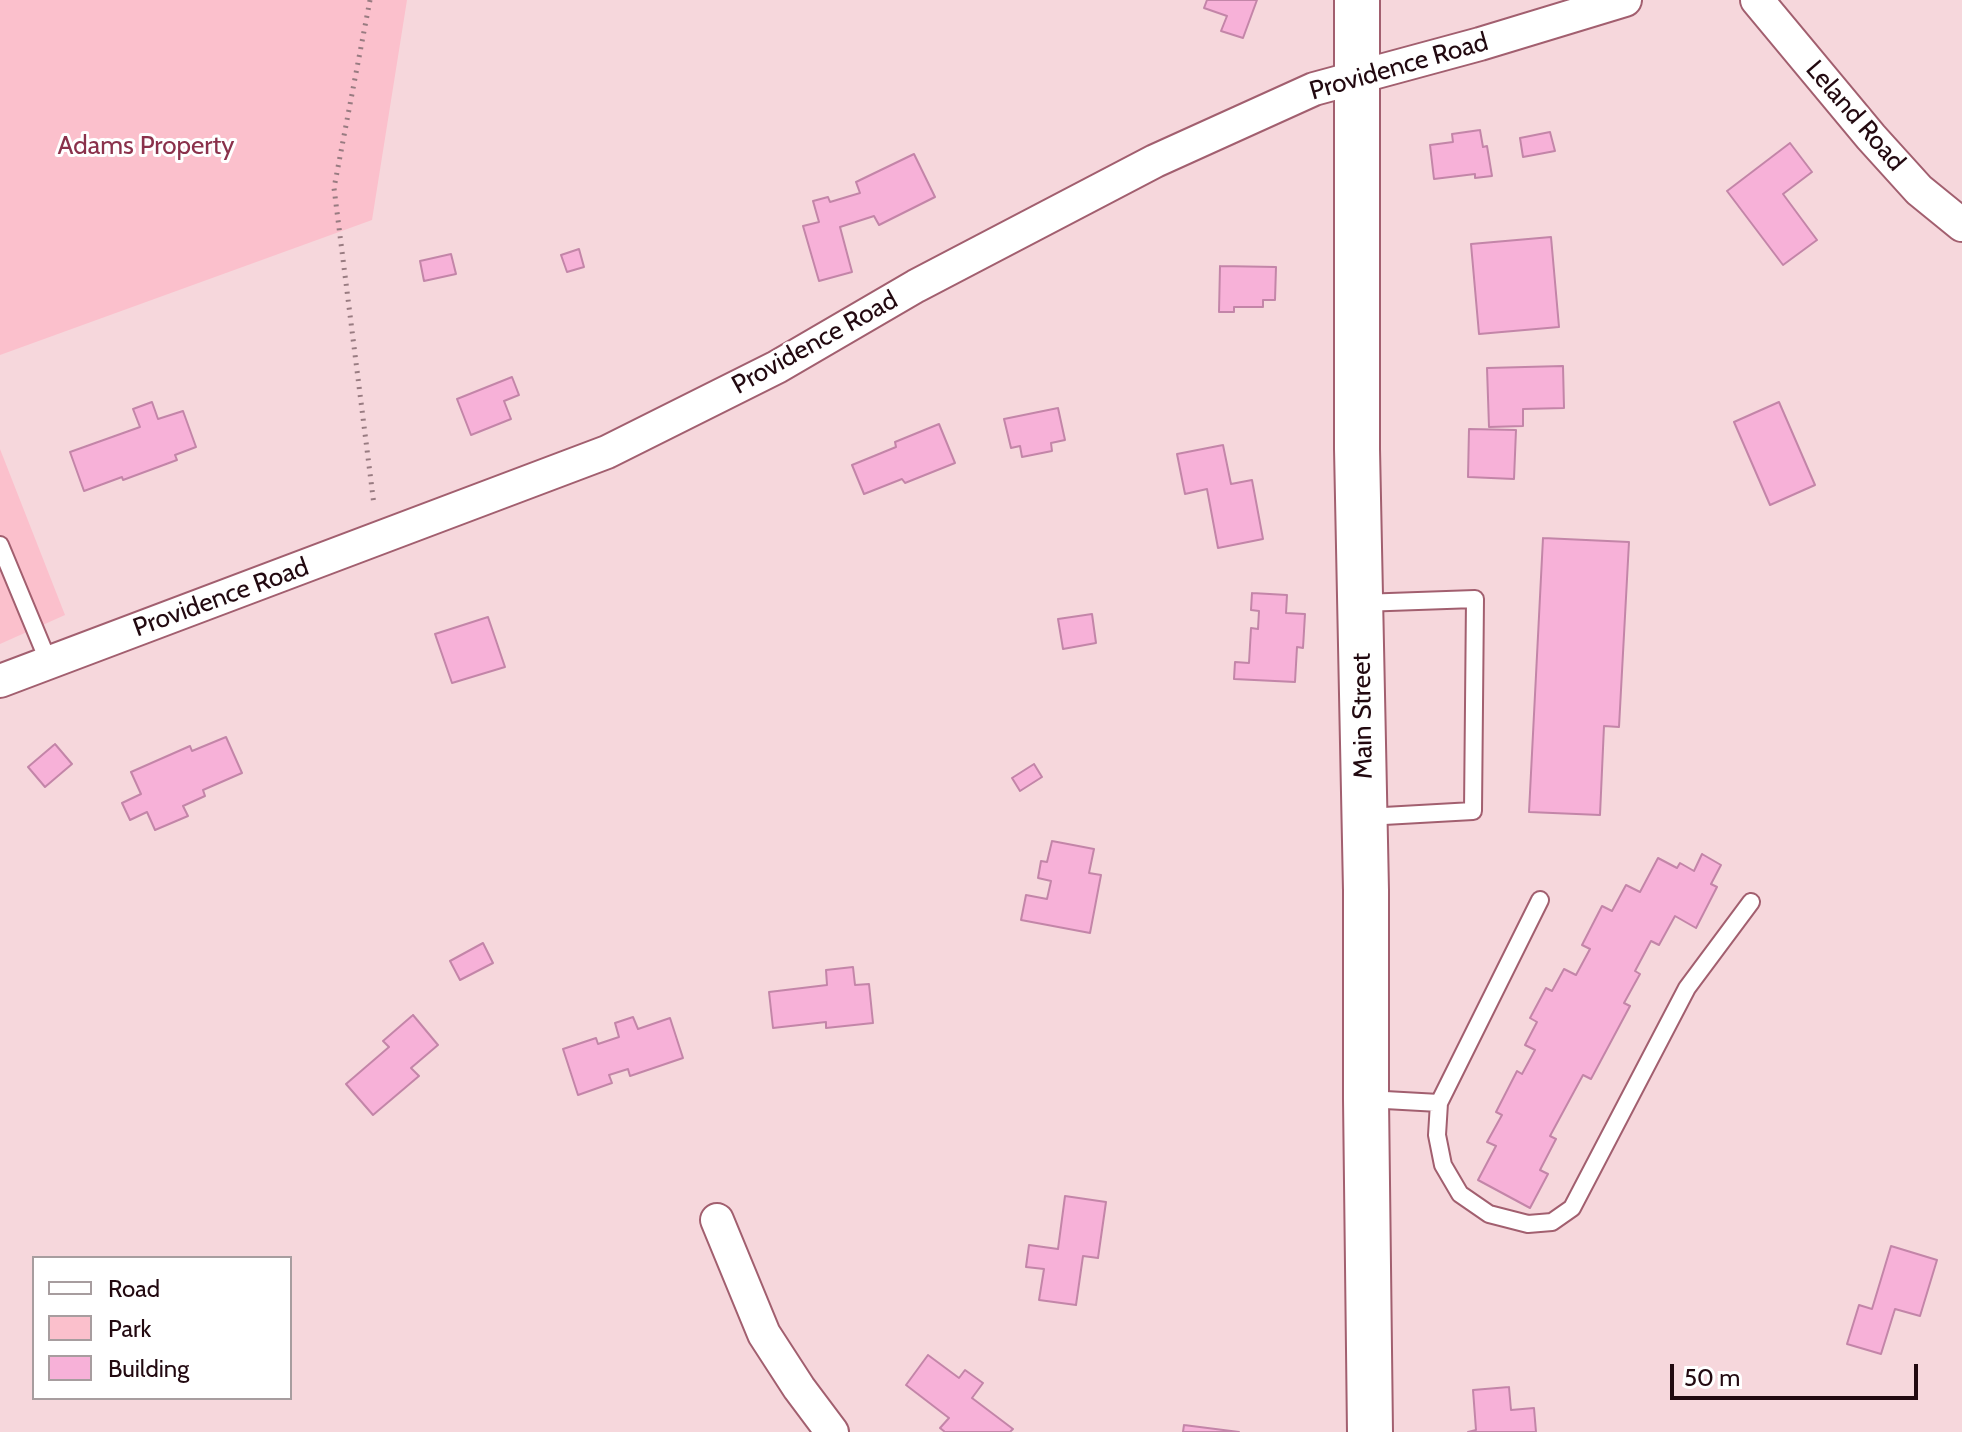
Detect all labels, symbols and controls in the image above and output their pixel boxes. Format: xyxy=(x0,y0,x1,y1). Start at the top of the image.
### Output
street label: Providence Road xyxy=(1306,27,1492,107)
street label: Leland Road xyxy=(1799,54,1911,178)
park label: Adams Property xyxy=(58,130,234,162)
street label: Providence Road xyxy=(727,285,903,401)
street label: Providence Road xyxy=(129,552,313,644)
street label: Main Street xyxy=(1346,653,1380,779)
legend xyxy=(32,1256,292,1400)
text: Road xyxy=(108,1274,160,1303)
text: Park xyxy=(108,1314,151,1343)
scale bar xyxy=(1674,1348,1922,1398)
text: Building xyxy=(108,1354,189,1383)
text: 50 m xyxy=(1684,1363,1740,1392)

